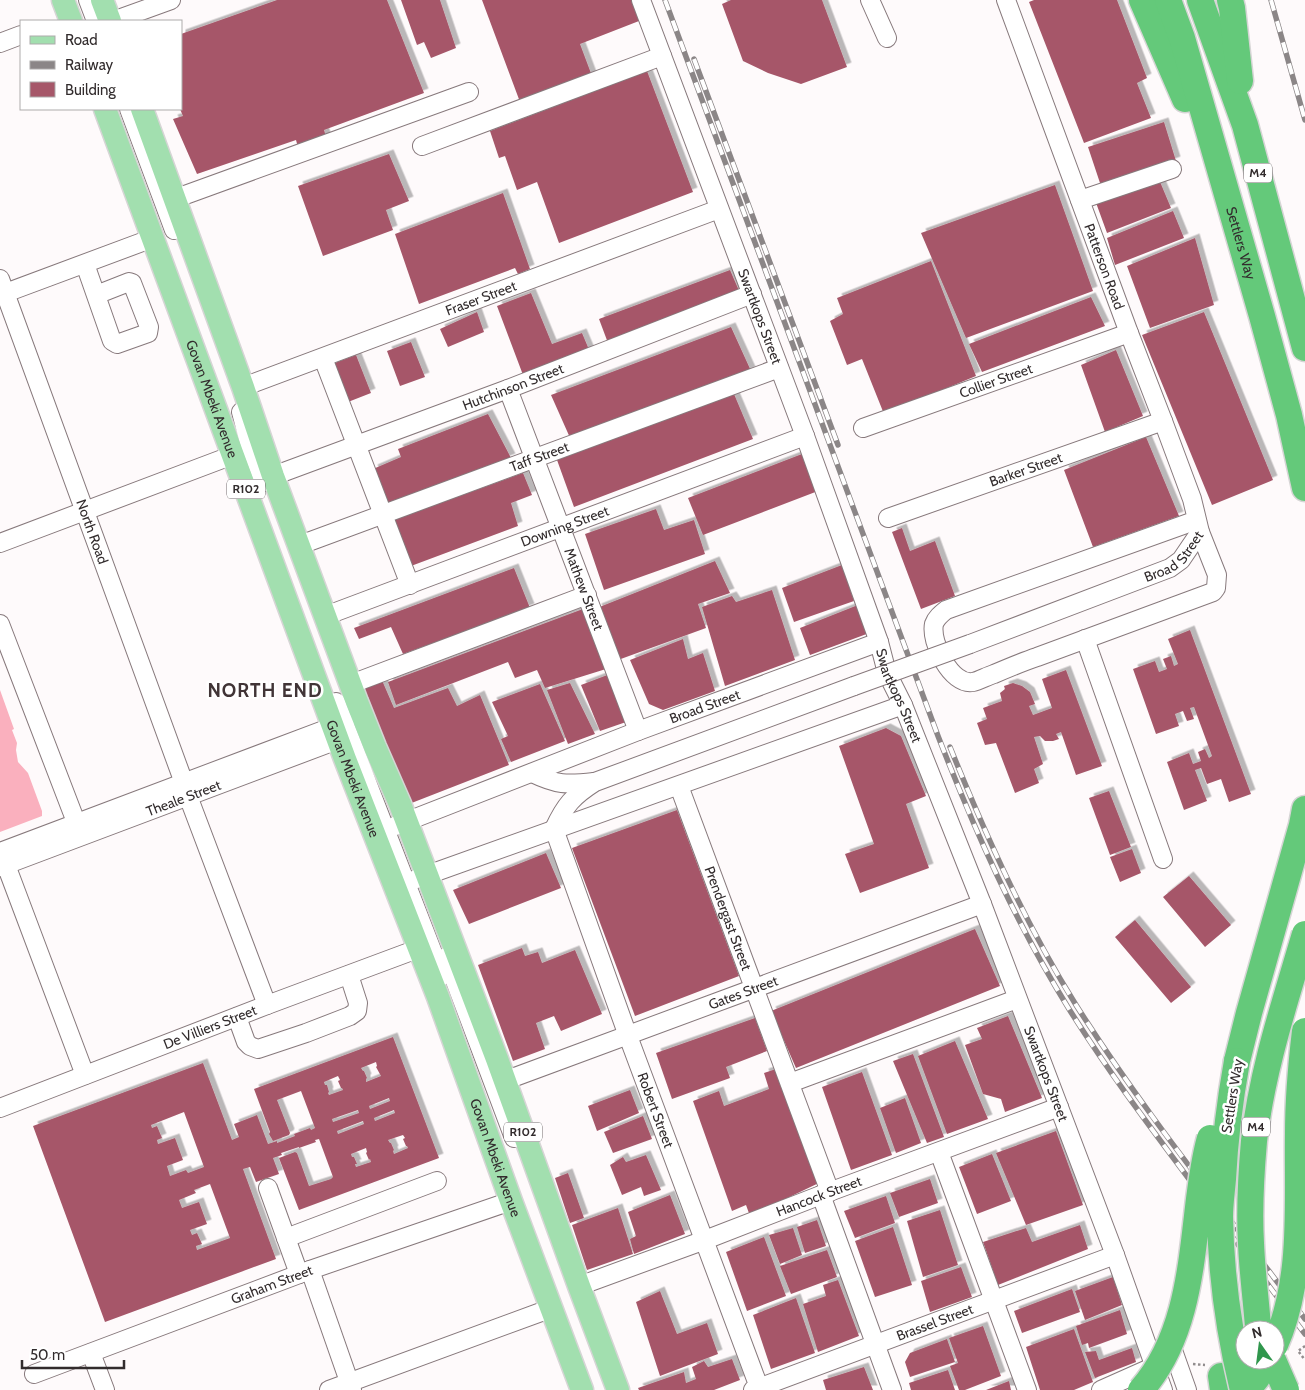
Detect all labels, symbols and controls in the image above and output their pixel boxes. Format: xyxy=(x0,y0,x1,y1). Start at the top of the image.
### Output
legend xyxy=(20,20,182,110)
text: Road xyxy=(65,31,98,49)
text: Railway xyxy=(65,56,114,74)
text: Building xyxy=(65,81,116,99)
road number: M4 xyxy=(1244,164,1272,182)
street label: Settlers Way xyxy=(1222,205,1260,282)
street label: Patterson Road xyxy=(1080,221,1128,312)
street label: Swartkops Street xyxy=(734,266,786,367)
street label: Fraser Street xyxy=(443,276,519,319)
street label: Govan Mbeki Avenue xyxy=(182,337,242,460)
street label: Hutchinson Street xyxy=(460,359,566,414)
street label: Collier Street xyxy=(957,359,1035,402)
street label: Taff Street xyxy=(507,437,572,476)
street label: Barker Street xyxy=(987,448,1065,491)
road number: R102 xyxy=(227,479,265,498)
street label: North Road xyxy=(72,497,112,567)
street label: Downing Street xyxy=(518,501,612,551)
street label: Broad Street xyxy=(1142,527,1207,586)
street label: Mathew Street xyxy=(560,545,608,633)
street label: Swartkops Street xyxy=(872,647,926,746)
district label: NORTH END xyxy=(207,679,323,702)
street label: Broad Street xyxy=(667,685,743,728)
street label: Govan Mbeki Avenue xyxy=(322,717,384,840)
street label: Theale Street xyxy=(144,776,224,820)
street label: Prendergast Street xyxy=(701,864,756,973)
street label: Gates Street xyxy=(706,971,781,1014)
street label: De Villiers Street xyxy=(161,1001,259,1053)
street label: Swartkops Street xyxy=(1020,1023,1073,1124)
street label: Settlers Way xyxy=(1217,1058,1247,1134)
street label: Robert Street xyxy=(633,1070,678,1151)
street label: Govan Mbeki Avenue xyxy=(466,1096,525,1219)
road number: M4 xyxy=(1242,1118,1270,1136)
road number: R102 xyxy=(504,1122,542,1142)
street label: Hancock Street xyxy=(773,1172,864,1221)
street label: Graham Street xyxy=(228,1261,315,1308)
street label: Brassel Street xyxy=(894,1300,976,1345)
north arrow xyxy=(1235,1320,1285,1370)
text: N xyxy=(1250,1322,1264,1342)
scale bar xyxy=(22,1338,125,1370)
text: 50 m xyxy=(30,1346,65,1364)

